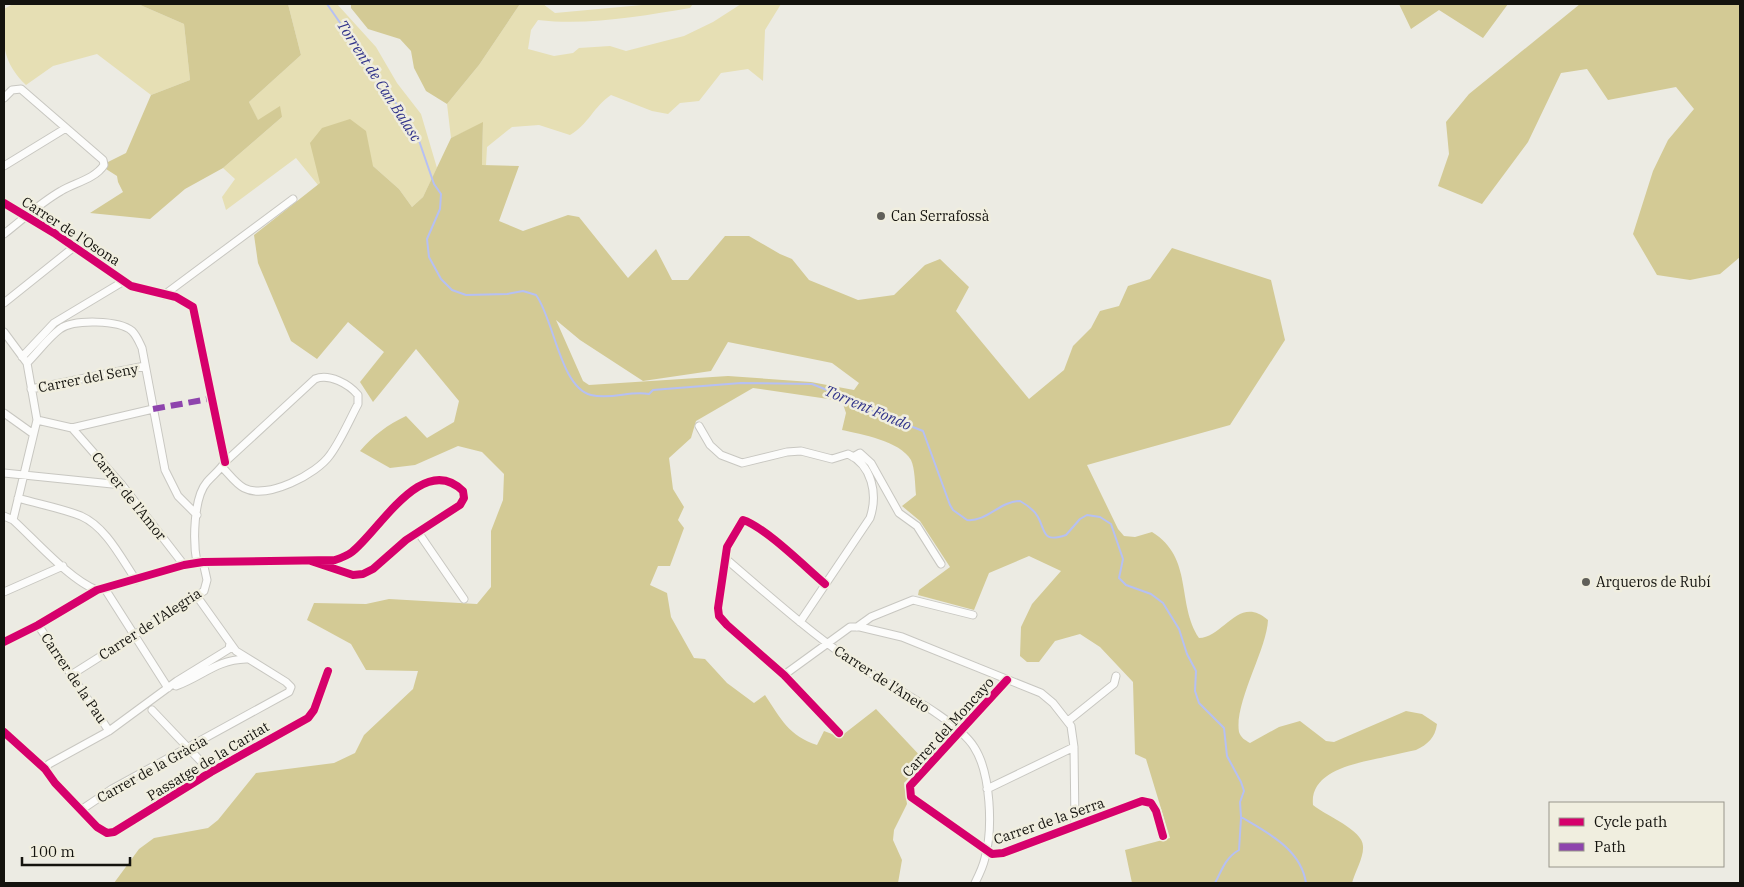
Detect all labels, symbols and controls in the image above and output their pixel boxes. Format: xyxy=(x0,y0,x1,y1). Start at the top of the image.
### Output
water label: Torrent de Can Balasc xyxy=(333,16,426,146)
street label: Carrer de l'Osona xyxy=(18,192,124,270)
place label: Can Serrafossà xyxy=(891,207,990,225)
marker: Can Serrafossà xyxy=(875,210,887,222)
street label: Carrer del Seny xyxy=(37,359,140,397)
water label: Torrent Fondo xyxy=(822,381,914,434)
street label: Carrer de l'Amor xyxy=(88,448,171,544)
place label: Arqueros de Rubí xyxy=(1596,573,1711,591)
marker: Arqueros de Rubí xyxy=(1580,576,1592,588)
street label: Carrer de l'Alegria xyxy=(95,584,205,664)
street label: Carrer de la Pau xyxy=(37,629,111,727)
street label: Carrer de l'Aneto xyxy=(831,641,933,717)
street label: Carrer del Moncayo xyxy=(898,673,998,781)
street label: Passatge de la Caritat xyxy=(144,717,272,805)
street label: Carrer de la Gràcia xyxy=(94,731,211,807)
street label: Carrer de la Serra xyxy=(991,793,1107,848)
legend xyxy=(1549,802,1724,867)
text: Cycle path xyxy=(1594,812,1667,831)
scale bar xyxy=(22,834,130,866)
text: Path xyxy=(1594,837,1626,856)
text: 100 m xyxy=(30,842,75,861)

